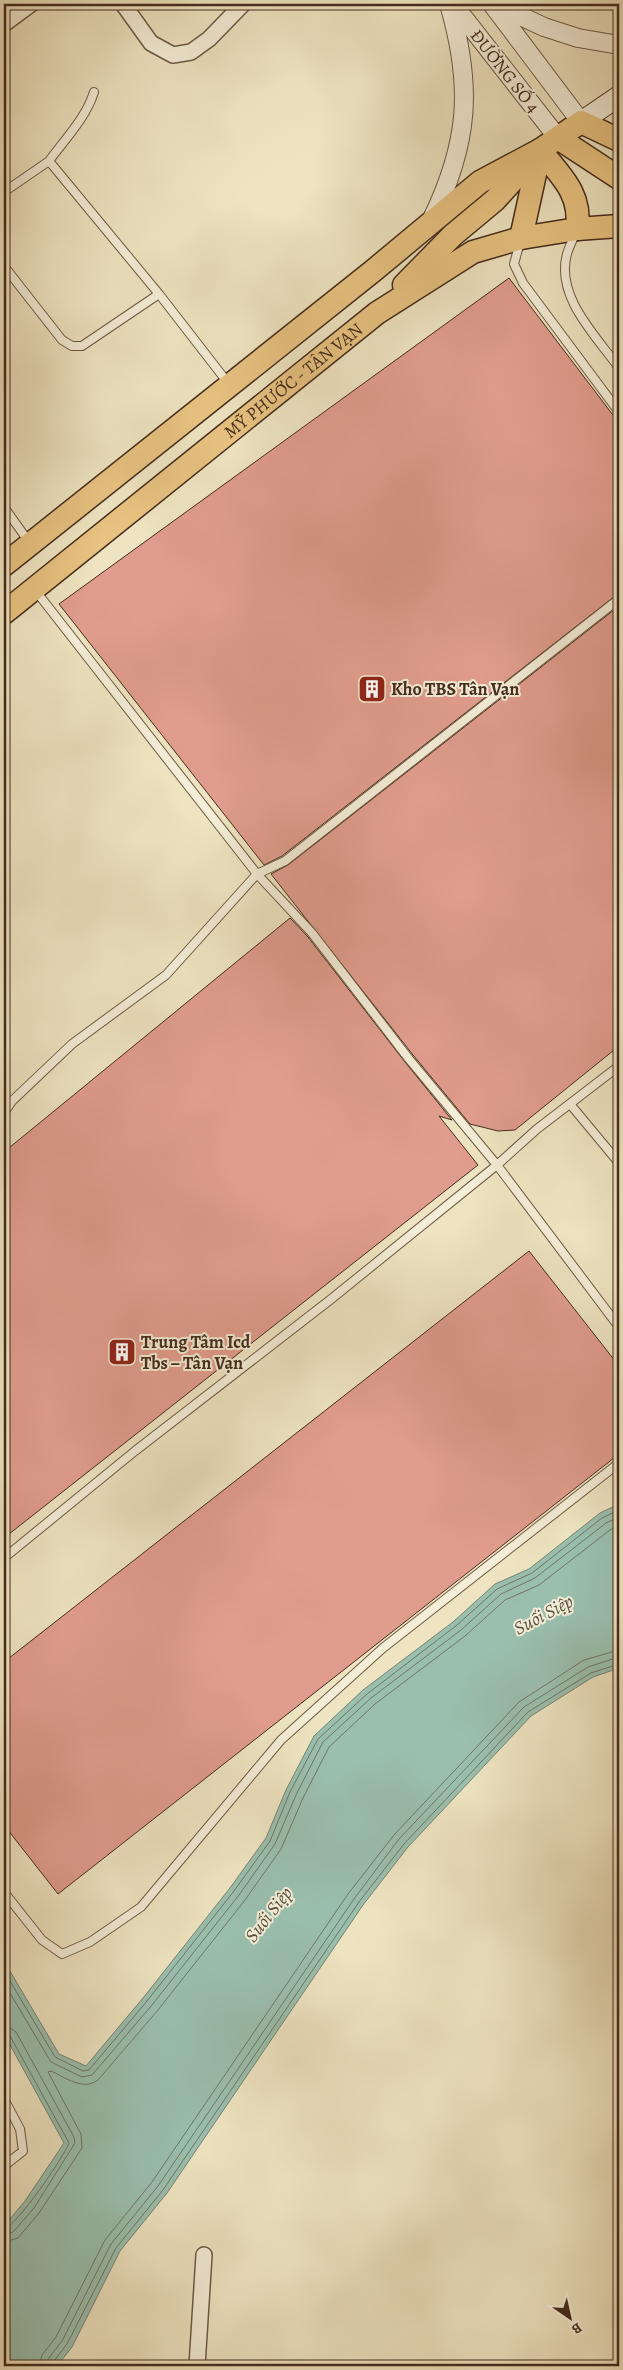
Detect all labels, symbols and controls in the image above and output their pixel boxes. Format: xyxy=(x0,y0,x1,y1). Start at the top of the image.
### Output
street label: ĐƯỜNG SỐ 4 xyxy=(465,24,545,118)
street label: MỸ PHƯỚC - TÂN VẠN xyxy=(219,317,368,444)
building icon: Kho TBS Tân Vạn xyxy=(357,674,387,704)
place label: Kho TBS Tân Vạn xyxy=(391,677,519,701)
place label: Trung Tâm Icd Tbs – Tân Vạn xyxy=(141,1330,251,1375)
building icon: Trung Tâm Icd Tbs – Tân Vạn xyxy=(107,1337,137,1367)
water label: Suối Siệp xyxy=(509,1588,578,1641)
water label: Suối Siệp xyxy=(239,1881,299,1948)
north arrow xyxy=(546,2292,596,2342)
text: B xyxy=(568,2318,586,2339)

